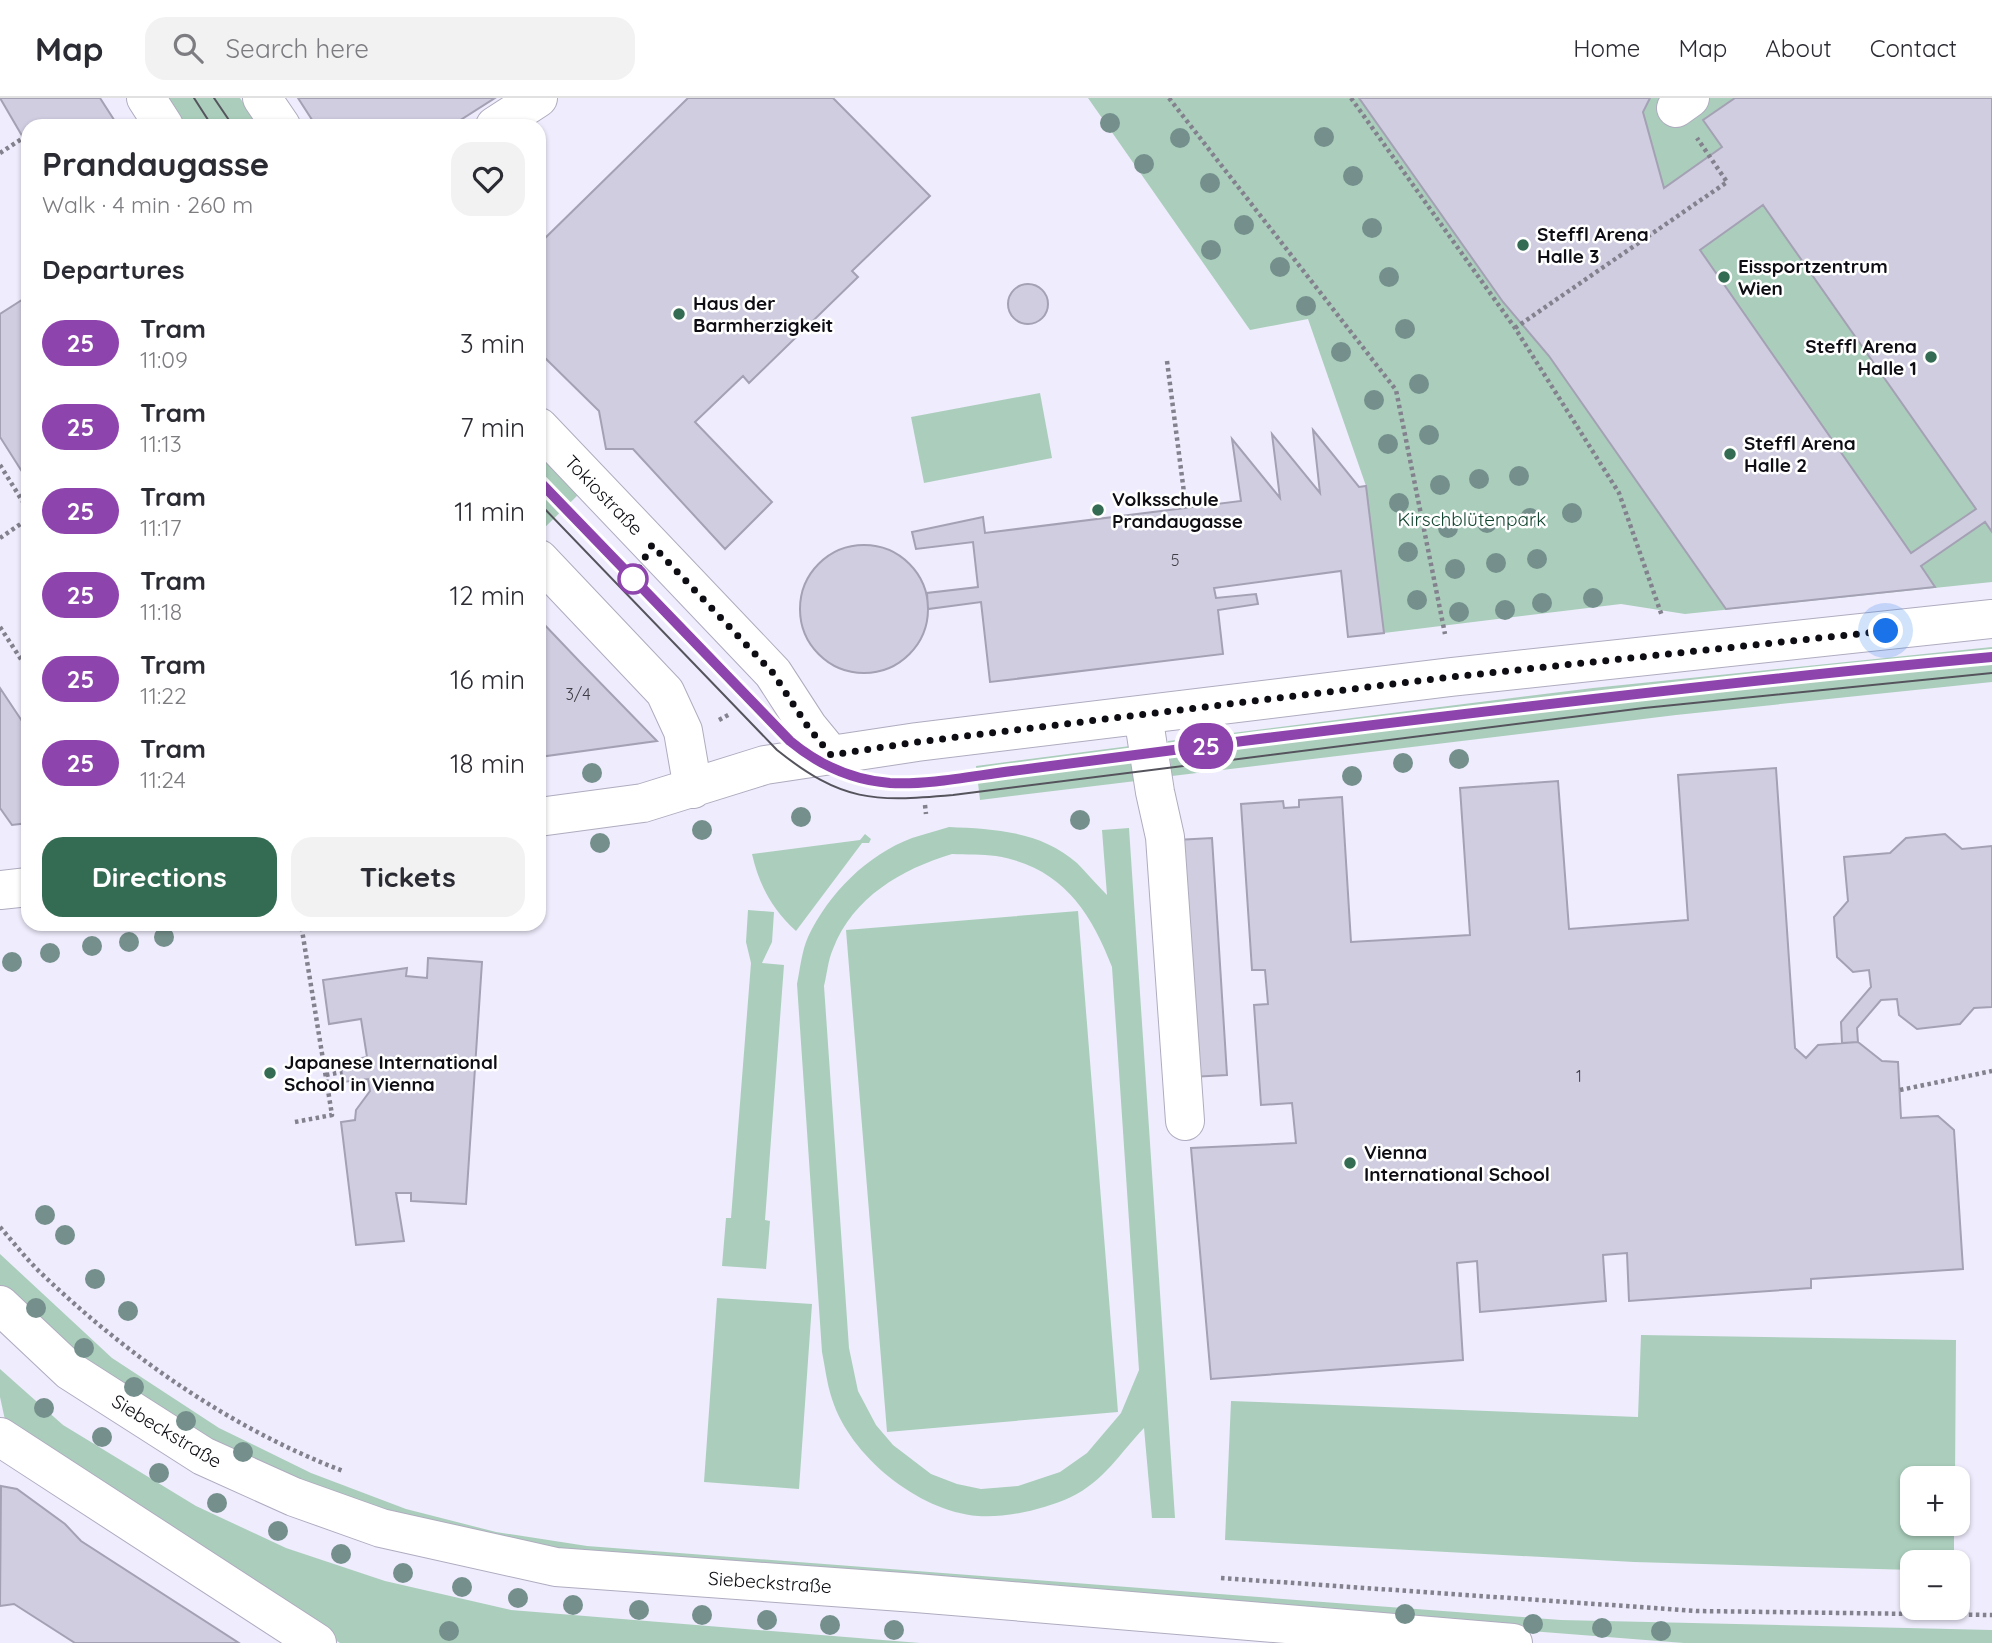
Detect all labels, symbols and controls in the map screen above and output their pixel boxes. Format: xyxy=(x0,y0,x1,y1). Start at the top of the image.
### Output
search box xyxy=(145,17,635,80)
text: Map xyxy=(35,28,103,69)
icon: search xyxy=(169,29,207,67)
text: Search here xyxy=(225,32,369,65)
text: Home xyxy=(1573,33,1640,63)
text: Map xyxy=(1678,33,1727,63)
text: About xyxy=(1765,33,1832,63)
text: Contact xyxy=(1870,33,1957,63)
button: heart xyxy=(451,142,525,216)
text: Prandaugasse xyxy=(42,143,269,184)
text: Walk · 4 min · 260 m xyxy=(42,190,253,219)
place label: Steffl Arena Halle 3 xyxy=(1537,222,1649,268)
marker: Steffl Arena Halle 3 xyxy=(1515,237,1531,253)
text: Departures xyxy=(42,253,185,286)
place label: Eissportzentrum Wien xyxy=(1738,254,1888,300)
marker: Eissportzentrum Wien xyxy=(1716,269,1732,285)
place label: Haus der Barmherzigkeit xyxy=(693,291,833,337)
marker: Haus der Barmherzigkeit xyxy=(671,306,687,322)
text: Tram xyxy=(140,312,206,345)
text: 3 min xyxy=(460,327,525,360)
text: 25 xyxy=(67,328,94,358)
place label: Steffl Arena Halle 1 xyxy=(1805,334,1917,380)
text: 11:09 xyxy=(140,345,188,374)
marker: Steffl Arena Halle 1 xyxy=(1923,349,1939,365)
text: Tram xyxy=(140,396,206,429)
text: 7 min xyxy=(460,411,525,444)
text: 25 xyxy=(67,412,94,442)
text: 11:13 xyxy=(140,429,182,458)
place label: Steffl Arena Halle 2 xyxy=(1744,431,1856,477)
marker: Steffl Arena Halle 2 xyxy=(1722,446,1738,462)
street label: Tokiostraße xyxy=(560,450,648,540)
text: Tram xyxy=(140,480,206,513)
place label: Volksschule Prandaugasse xyxy=(1112,487,1243,533)
text: 11 min xyxy=(454,495,525,528)
text: 25 xyxy=(67,496,94,526)
marker: Volksschule Prandaugasse xyxy=(1090,502,1106,518)
park label: Kirschblütenpark xyxy=(1398,507,1546,531)
text: 11:17 xyxy=(140,513,182,542)
house number: 5 xyxy=(1171,550,1179,570)
text: Tram xyxy=(140,564,206,597)
unlabelled marker xyxy=(618,564,648,594)
text: 12 min xyxy=(450,579,525,612)
text: 25 xyxy=(67,580,94,610)
text: 11:18 xyxy=(140,597,182,626)
your location xyxy=(1868,613,1903,648)
text: Tram xyxy=(140,648,206,681)
text: 16 min xyxy=(450,663,525,696)
text: 25 xyxy=(67,664,94,694)
text: 11:22 xyxy=(140,681,187,710)
house number: 3/4 xyxy=(565,684,591,704)
line badge: 25 xyxy=(1174,723,1238,769)
text: 25 xyxy=(1192,731,1220,761)
text: Tram xyxy=(140,732,206,765)
text: 18 min xyxy=(450,747,525,780)
text: 25 xyxy=(67,748,94,778)
text: 11:24 xyxy=(140,765,186,794)
button: Directions xyxy=(42,837,277,917)
button: Tickets xyxy=(291,837,525,917)
place label: Japanese International School in Vienna xyxy=(284,1050,498,1096)
marker: Japanese International School in Vienna xyxy=(262,1065,278,1081)
house number: 1 xyxy=(1576,1066,1582,1086)
place label: Vienna International School xyxy=(1364,1140,1550,1186)
marker: Vienna International School xyxy=(1342,1155,1358,1171)
street label: Siebeckstraße xyxy=(108,1389,226,1473)
map controls xyxy=(1900,1466,1970,1620)
button: + xyxy=(1900,1466,1970,1536)
button: − xyxy=(1900,1550,1970,1620)
street label: Siebeckstraße xyxy=(707,1566,833,1598)

